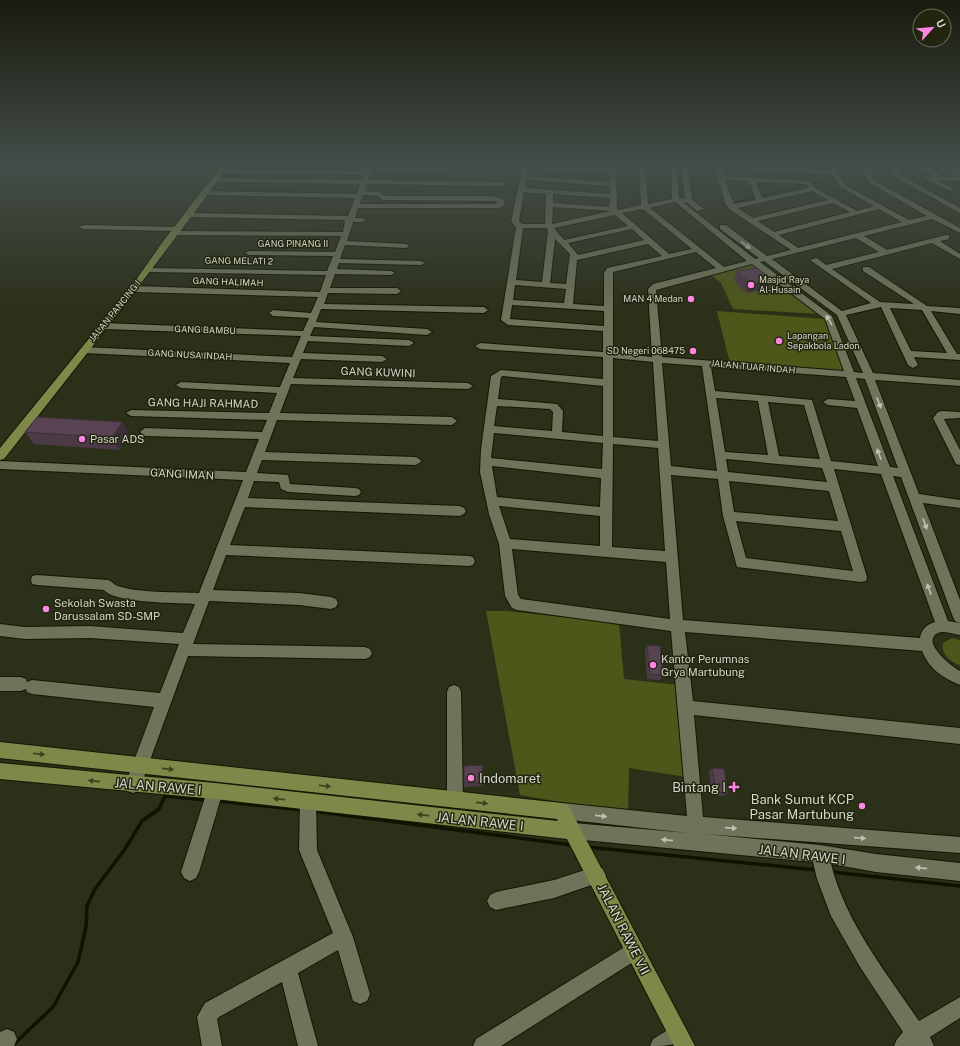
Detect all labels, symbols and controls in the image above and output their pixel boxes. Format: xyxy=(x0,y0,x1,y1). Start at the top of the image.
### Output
north arrow xyxy=(912,8,952,48)
text: U xyxy=(934,17,948,30)
street label: GANG PINANG II xyxy=(258,238,328,249)
one-way arrow xyxy=(741,241,752,249)
street label: GANG MELATI 2 xyxy=(205,254,273,267)
place label: Masjid Raya Al-Husain xyxy=(759,274,809,295)
street label: GANG HALIMAH xyxy=(192,275,264,288)
street label: JALAN PANCING I xyxy=(87,278,143,343)
marker: Masjid Raya Al-Husain xyxy=(746,280,756,290)
place label: MAN 4 Medan xyxy=(623,293,683,304)
marker: MAN 4 Medan xyxy=(686,294,696,304)
one-way arrow xyxy=(825,314,832,326)
street label: GANG BAMBU xyxy=(174,323,236,336)
place label: Lapangan Sepakbola Ladon xyxy=(787,330,859,351)
marker: Lapangan Sepakbola Ladon xyxy=(774,336,784,346)
place label: SD Negeri 068475 xyxy=(607,345,685,356)
marker: SD Negeri 068475 xyxy=(688,346,698,356)
street label: GANG NUSA INDAH xyxy=(147,347,233,362)
street label: JALAN TUAR INDAH xyxy=(710,357,796,376)
street label: GANG KUWINI xyxy=(340,365,416,379)
street label: GANG HAJI RAHMAD xyxy=(148,396,259,410)
one-way arrow xyxy=(876,397,882,409)
place label: Pasar ADS xyxy=(90,433,144,445)
marker: Pasar ADS xyxy=(77,434,87,444)
one-way arrow xyxy=(876,448,882,460)
street label: GANG IMAN xyxy=(150,466,214,482)
one-way arrow xyxy=(923,519,929,531)
one-way arrow xyxy=(926,583,932,595)
place label: Sekolah Swasta Darussalam SD-SMP xyxy=(54,597,160,622)
marker: Sekolah Swasta Darussalam SD-SMP xyxy=(41,604,51,614)
place label: Kantor Perumnas Grya Martubung xyxy=(661,653,750,678)
marker: Kantor Perumnas Grya Martubung xyxy=(648,660,658,670)
one-way arrow xyxy=(33,750,45,757)
one-way arrow xyxy=(162,765,174,772)
place label: Indomaret xyxy=(479,771,541,786)
marker: Indomaret xyxy=(466,773,476,783)
street label: JALAN RAWE I xyxy=(114,775,202,798)
one-way arrow xyxy=(88,777,100,784)
place label: Bintang I xyxy=(672,780,726,795)
one-way arrow xyxy=(319,782,331,789)
marker: Bintang I xyxy=(729,782,739,792)
place label: Bank Sumut KCP Pasar Martubung xyxy=(750,792,854,822)
one-way arrow xyxy=(273,795,286,802)
one-way arrow xyxy=(476,800,488,806)
marker: Bank Sumut KCP Pasar Martubung xyxy=(857,801,867,811)
street label: JALAN RAWE I xyxy=(436,809,524,834)
one-way arrow xyxy=(417,811,429,818)
one-way arrow xyxy=(595,812,607,819)
one-way arrow xyxy=(725,825,737,832)
one-way arrow xyxy=(854,834,866,841)
one-way arrow xyxy=(661,836,673,843)
street label: JALAN RAWE I xyxy=(758,842,846,867)
one-way arrow xyxy=(915,865,927,871)
street label: JALAN RAWE VII xyxy=(594,881,653,977)

